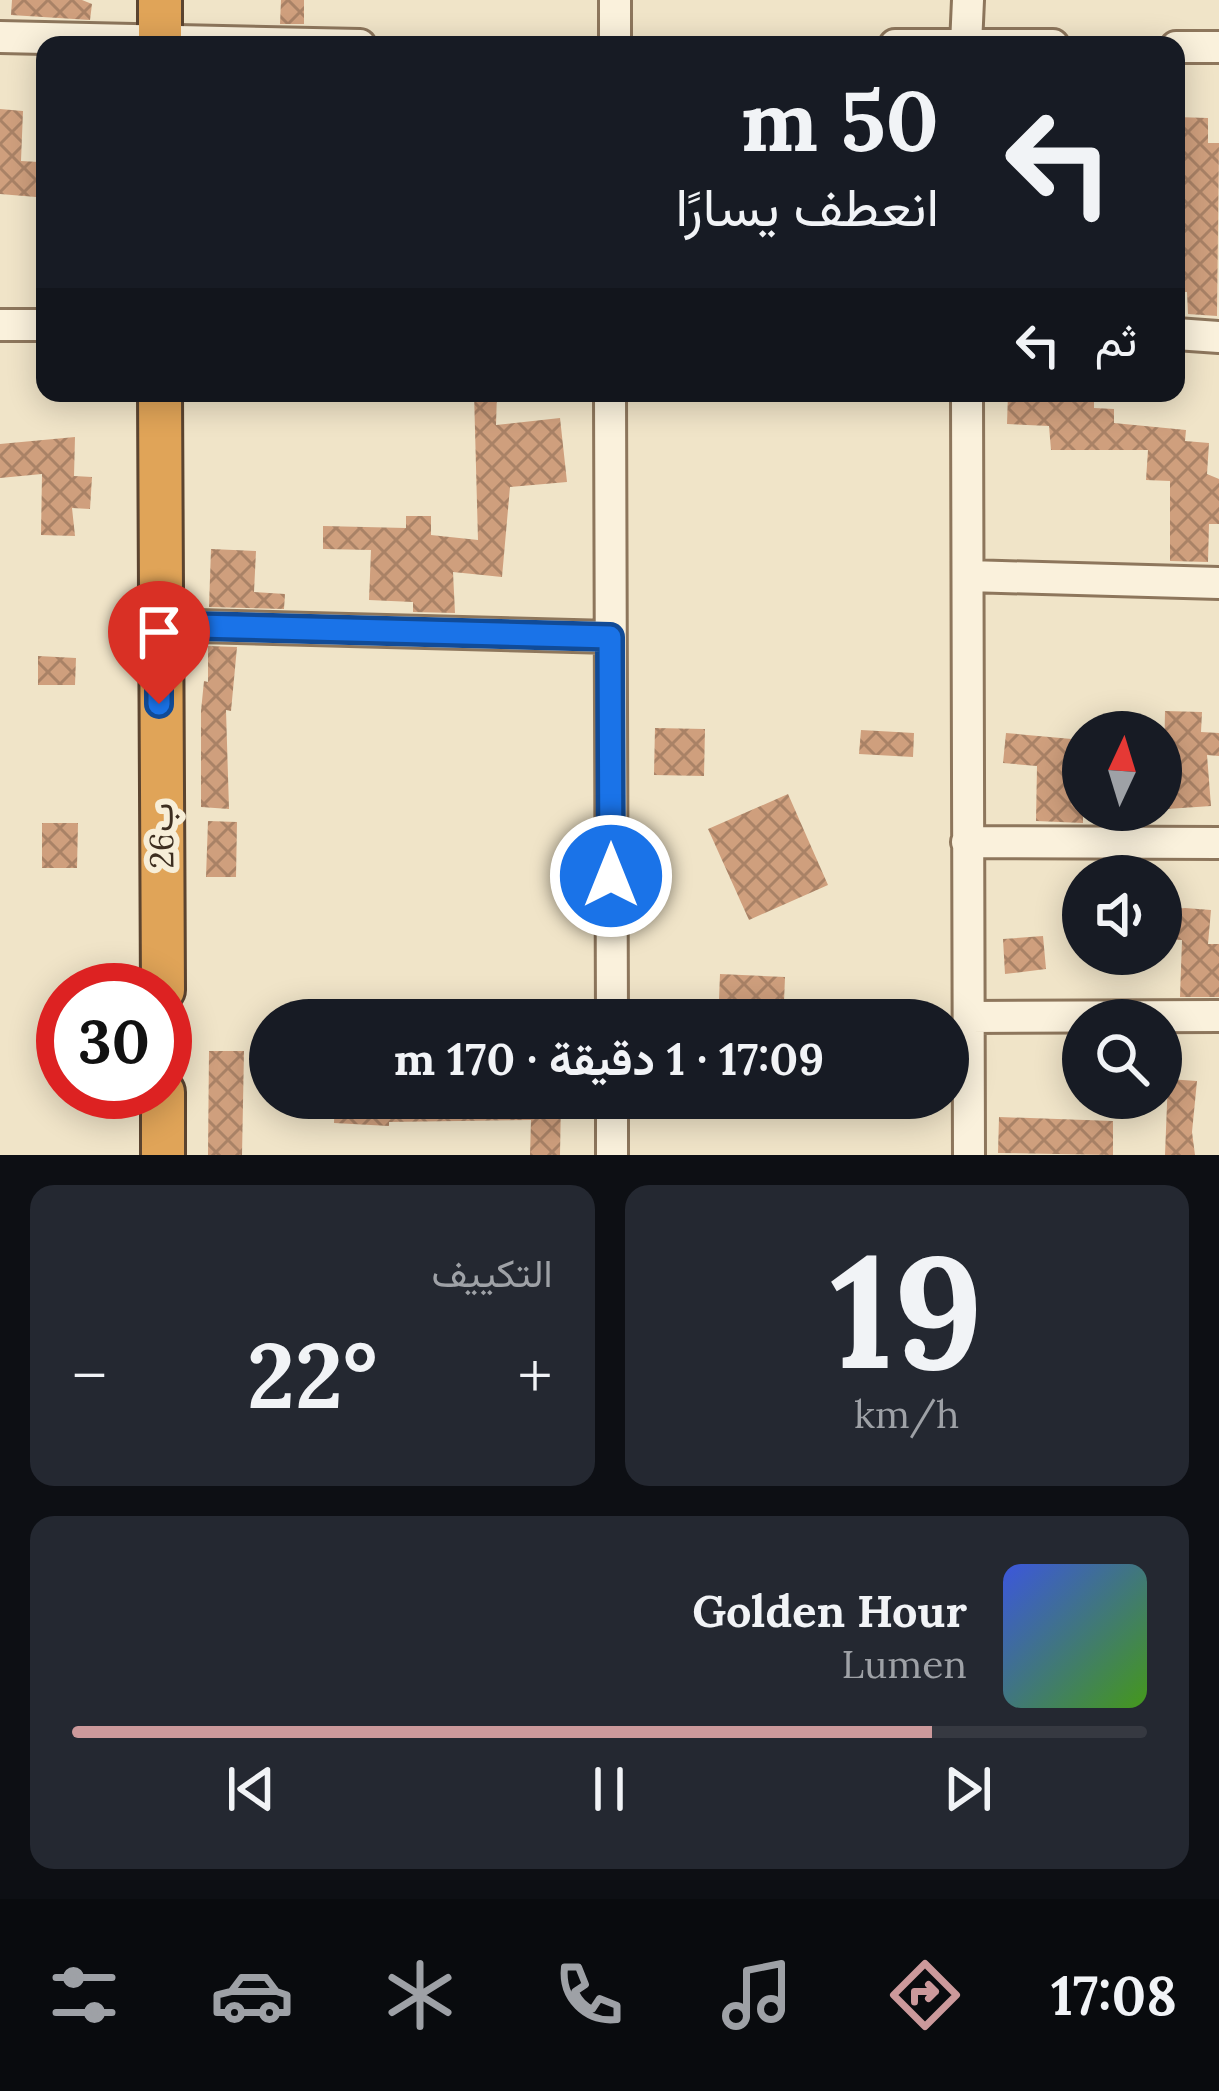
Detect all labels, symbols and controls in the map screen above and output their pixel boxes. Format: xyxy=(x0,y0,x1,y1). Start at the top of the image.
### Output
text: 50 m xyxy=(741,66,939,174)
icon: left xyxy=(981,84,1137,240)
text: انعطف يسارًا xyxy=(675,172,939,241)
text: ثم xyxy=(1095,311,1137,368)
icon: left xyxy=(1005,312,1071,378)
pin xyxy=(108,581,210,704)
icon: arrive xyxy=(126,599,192,665)
north arrow xyxy=(1062,711,1182,831)
map controls xyxy=(1062,711,1182,1119)
street label: 26ب xyxy=(139,803,183,869)
position arrow xyxy=(548,813,674,939)
button: sound xyxy=(1062,855,1182,975)
speed limit sign: 30 xyxy=(36,963,192,1119)
button: search xyxy=(1062,999,1182,1119)
text: 17:09 · 1 دقيقة · 170 m xyxy=(394,1030,824,1087)
text: 19 xyxy=(830,1211,983,1411)
text: التكييف xyxy=(432,1248,553,1298)
text: 22° xyxy=(247,1317,377,1433)
text: − xyxy=(72,1333,107,1417)
text: + xyxy=(518,1333,552,1417)
text: km/h xyxy=(854,1389,959,1439)
text: Golden Hour xyxy=(692,1582,967,1639)
text: Lumen xyxy=(841,1639,967,1689)
icon: previous xyxy=(218,1756,284,1822)
icon: pause xyxy=(576,1756,642,1822)
icon: next xyxy=(935,1756,1001,1822)
icon: filters xyxy=(42,1953,126,2037)
icon: car xyxy=(210,1953,294,2037)
icon: climate xyxy=(378,1953,462,2037)
icon: phone xyxy=(547,1953,631,2037)
icon: music xyxy=(715,1953,799,2037)
icon: directions xyxy=(883,1953,967,2037)
text: 17:08 xyxy=(1051,1961,1177,2030)

